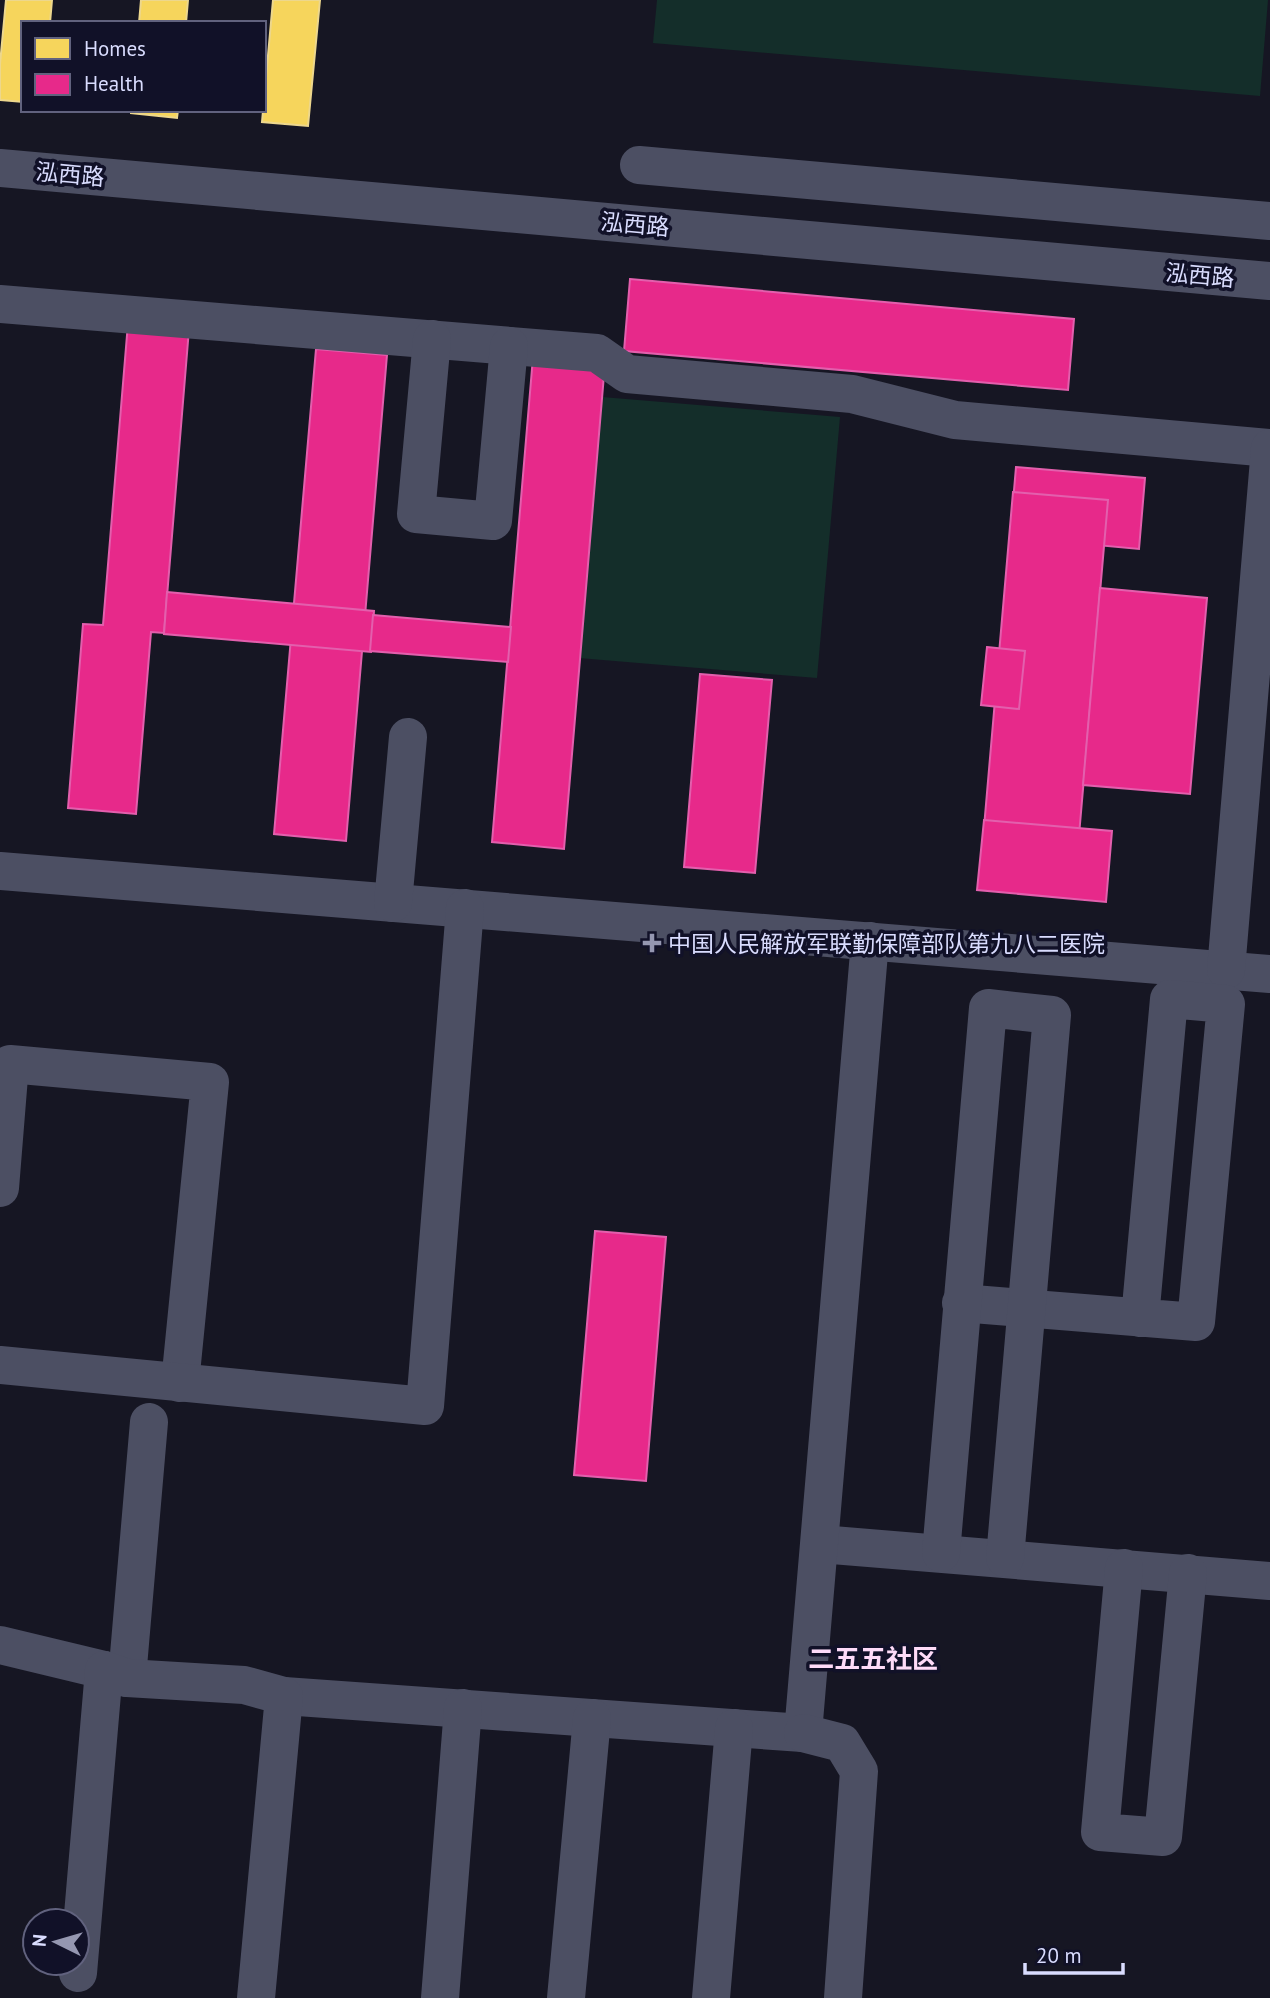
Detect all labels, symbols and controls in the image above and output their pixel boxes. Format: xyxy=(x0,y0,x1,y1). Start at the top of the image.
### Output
legend xyxy=(21,21,266,112)
text: Homes xyxy=(84,35,146,62)
text: Health xyxy=(84,70,144,97)
street label: 泓西路 xyxy=(34,157,106,191)
street label: 泓西路 xyxy=(599,207,671,241)
street label: 泓西路 xyxy=(1164,258,1236,292)
place label: 中国人民解放军联勤保障部队第九八二医院 xyxy=(668,929,1105,958)
marker: 中国人民解放军联勤保障部队第九八二医院 xyxy=(642,933,662,953)
district label: 二五五社区 xyxy=(808,1642,938,1675)
north arrow xyxy=(21,1907,91,1977)
scale bar xyxy=(1025,1932,1123,1976)
text: N xyxy=(27,1933,52,1948)
text: 20 m xyxy=(1036,1942,1082,1969)

